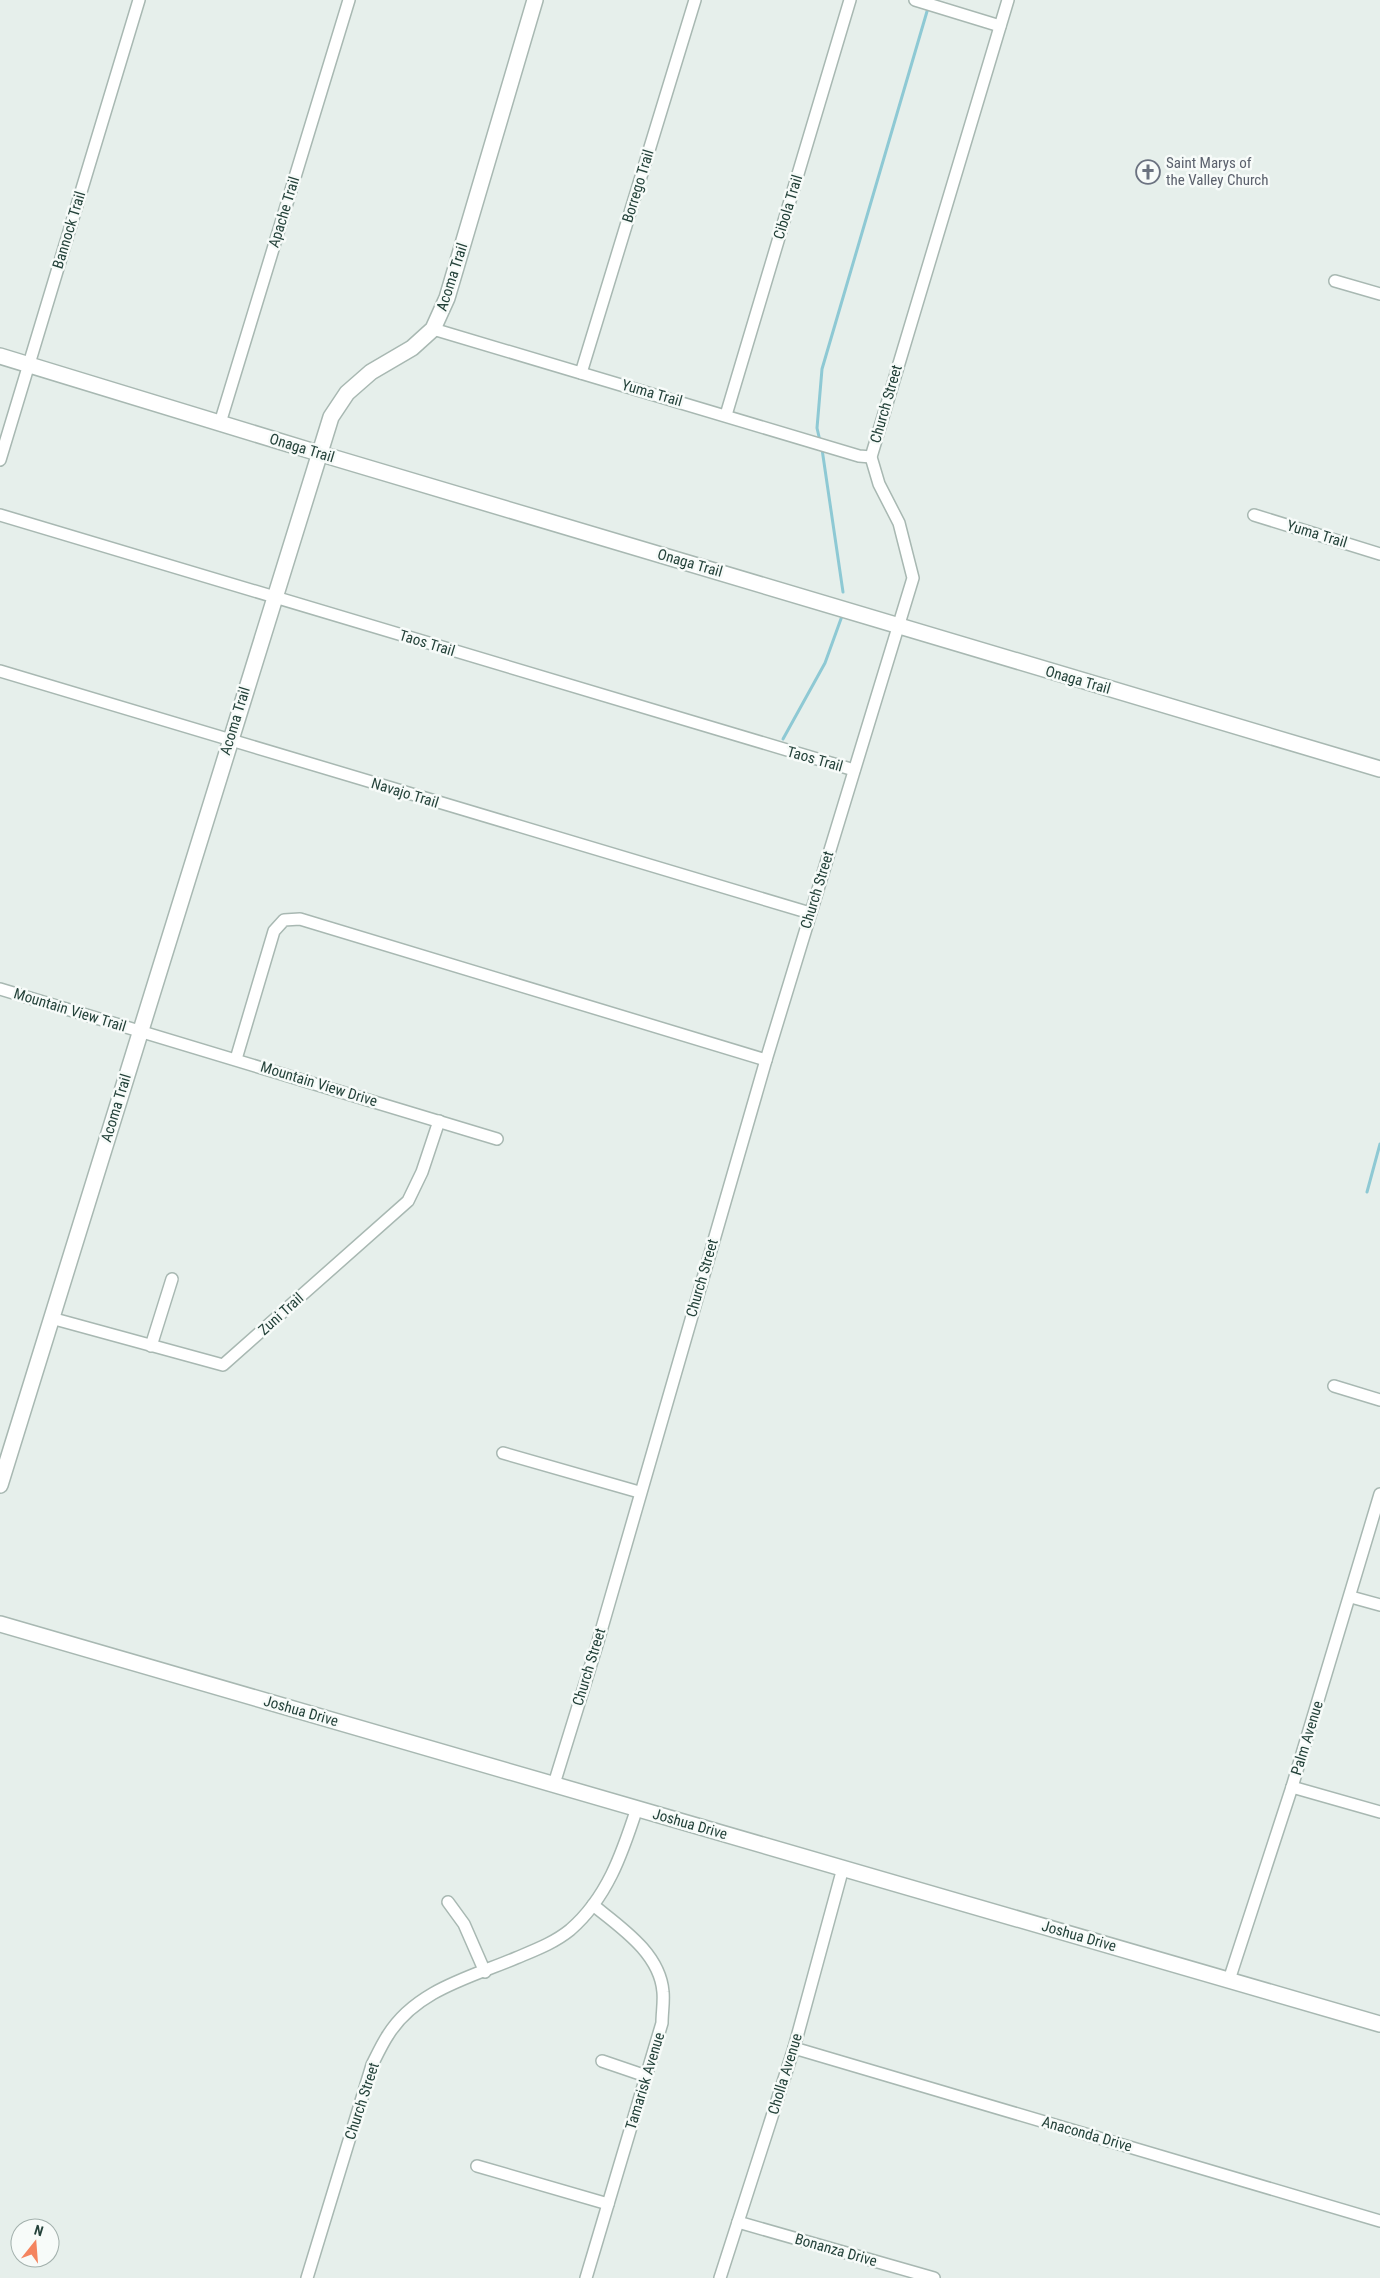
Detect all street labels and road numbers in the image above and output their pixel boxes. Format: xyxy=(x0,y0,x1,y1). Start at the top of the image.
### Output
street label: Borrego Trail xyxy=(618,147,658,225)
street label: Cibola Trail xyxy=(770,173,806,241)
street label: Apache Trail xyxy=(265,174,303,250)
street label: Bannock Trail xyxy=(49,189,89,271)
street label: Acoma Trail xyxy=(433,241,471,313)
street label: Church Street xyxy=(866,363,906,445)
street label: Yuma Trail xyxy=(620,376,684,410)
street label: Onaga Trail xyxy=(267,430,337,466)
street label: Yuma Trail xyxy=(1285,516,1349,552)
street label: Onaga Trail xyxy=(655,545,725,581)
street label: Taos Trail xyxy=(397,626,457,660)
street label: Onaga Trail xyxy=(1043,662,1113,698)
street label: Acoma Trail xyxy=(216,685,254,757)
street label: Taos Trail xyxy=(785,742,845,776)
street label: Navajo Trail xyxy=(369,774,441,812)
street label: Church Street xyxy=(797,849,837,931)
street label: Mountain View Trail xyxy=(12,984,128,1036)
street label: Mountain View Drive xyxy=(258,1058,380,1110)
street label: Acoma Trail xyxy=(97,1072,135,1144)
street label: Church Street xyxy=(682,1237,722,1319)
street label: Zuni Trail xyxy=(255,1289,307,1339)
street label: Church Street xyxy=(569,1626,609,1708)
street label: Joshua Drive xyxy=(262,1692,340,1730)
street label: Palm Avenue xyxy=(1287,1699,1327,1777)
street label: Joshua Drive xyxy=(651,1805,729,1843)
street label: Joshua Drive xyxy=(1040,1917,1118,1955)
street label: Tamarisk Avenue xyxy=(622,2030,668,2132)
street label: Cholla Avenue xyxy=(764,2031,806,2117)
street label: Church Street xyxy=(341,2060,383,2142)
street label: Anaconda Drive xyxy=(1040,2113,1134,2155)
street label: Bonanza Drive xyxy=(793,2230,879,2270)

